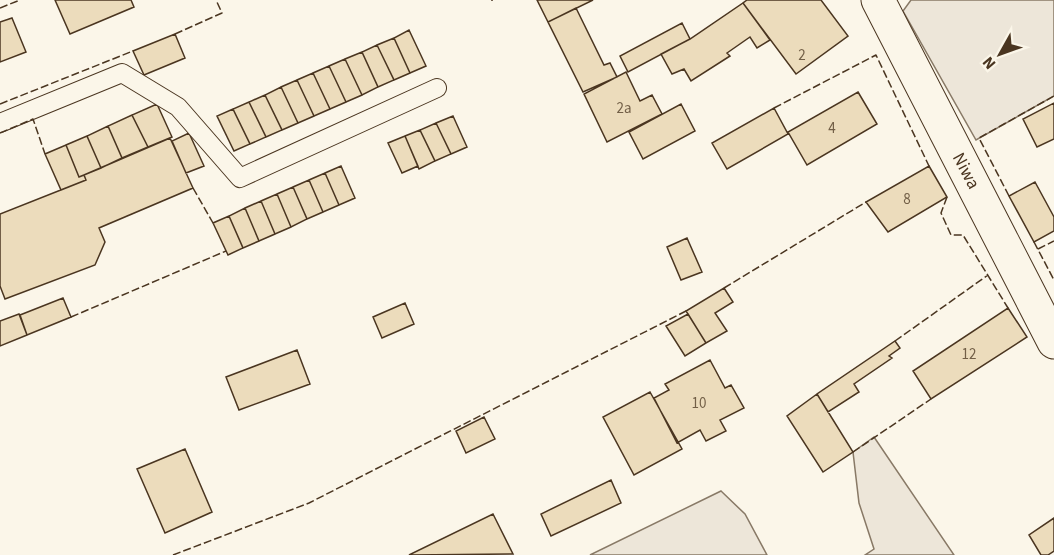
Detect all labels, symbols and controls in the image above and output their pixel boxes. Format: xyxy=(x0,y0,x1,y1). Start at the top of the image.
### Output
north arrow xyxy=(970,24,1030,84)
house number: 2 xyxy=(798,45,806,66)
text: N xyxy=(977,52,1001,74)
house number: 2a xyxy=(616,98,632,119)
house number: 4 xyxy=(828,118,836,139)
street label: Niwa xyxy=(946,148,986,194)
house number: 8 xyxy=(903,189,911,210)
house number: 12 xyxy=(962,344,976,365)
house number: 10 xyxy=(692,393,706,414)

